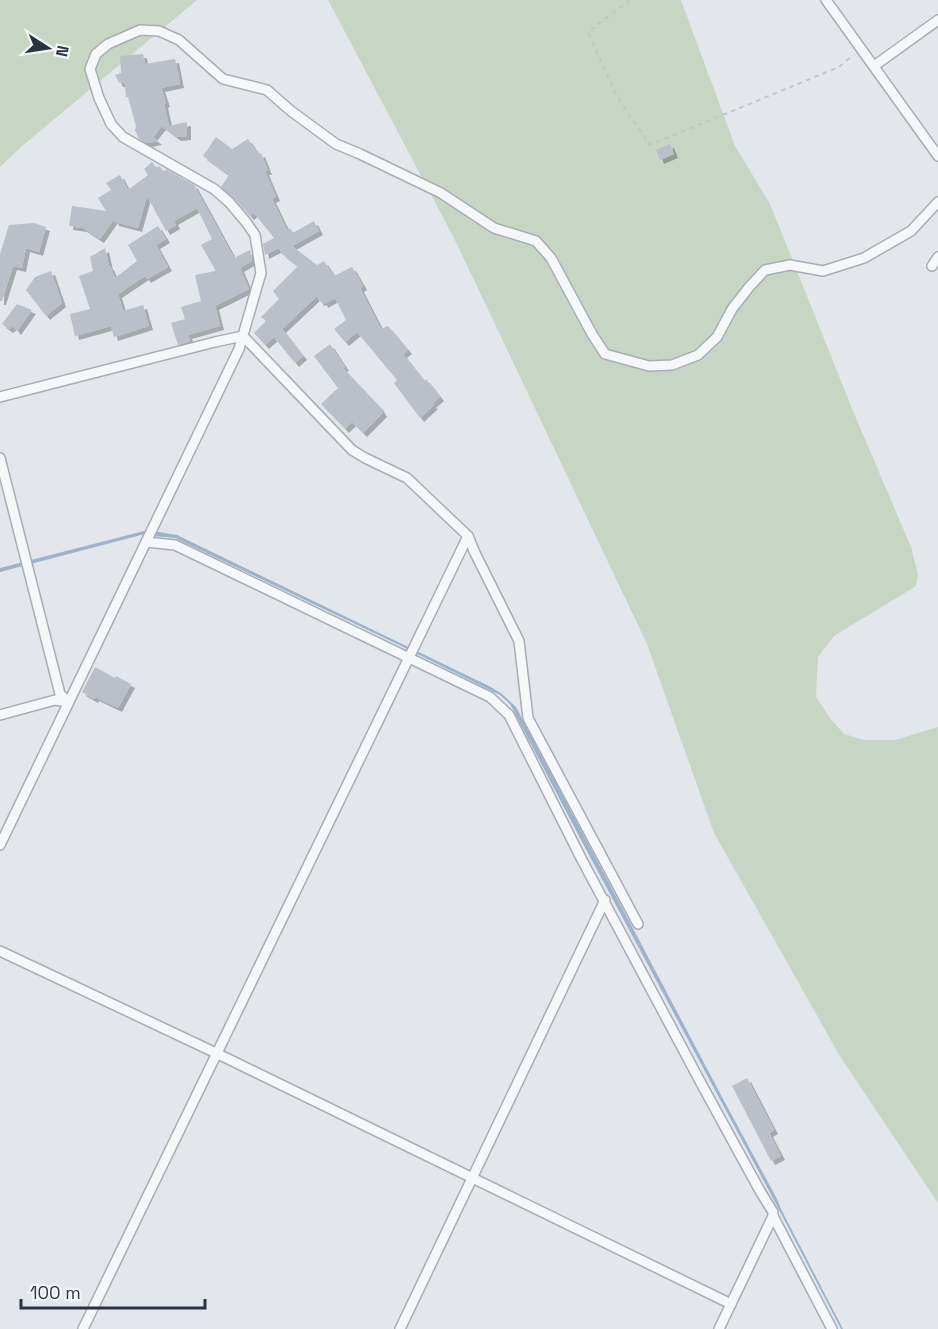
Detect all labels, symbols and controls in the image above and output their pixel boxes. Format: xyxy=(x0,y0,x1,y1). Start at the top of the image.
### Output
north arrow xyxy=(18,18,78,78)
text: N xyxy=(51,44,74,58)
scale bar xyxy=(21,1272,206,1310)
text: 100 m xyxy=(30,1281,81,1304)

